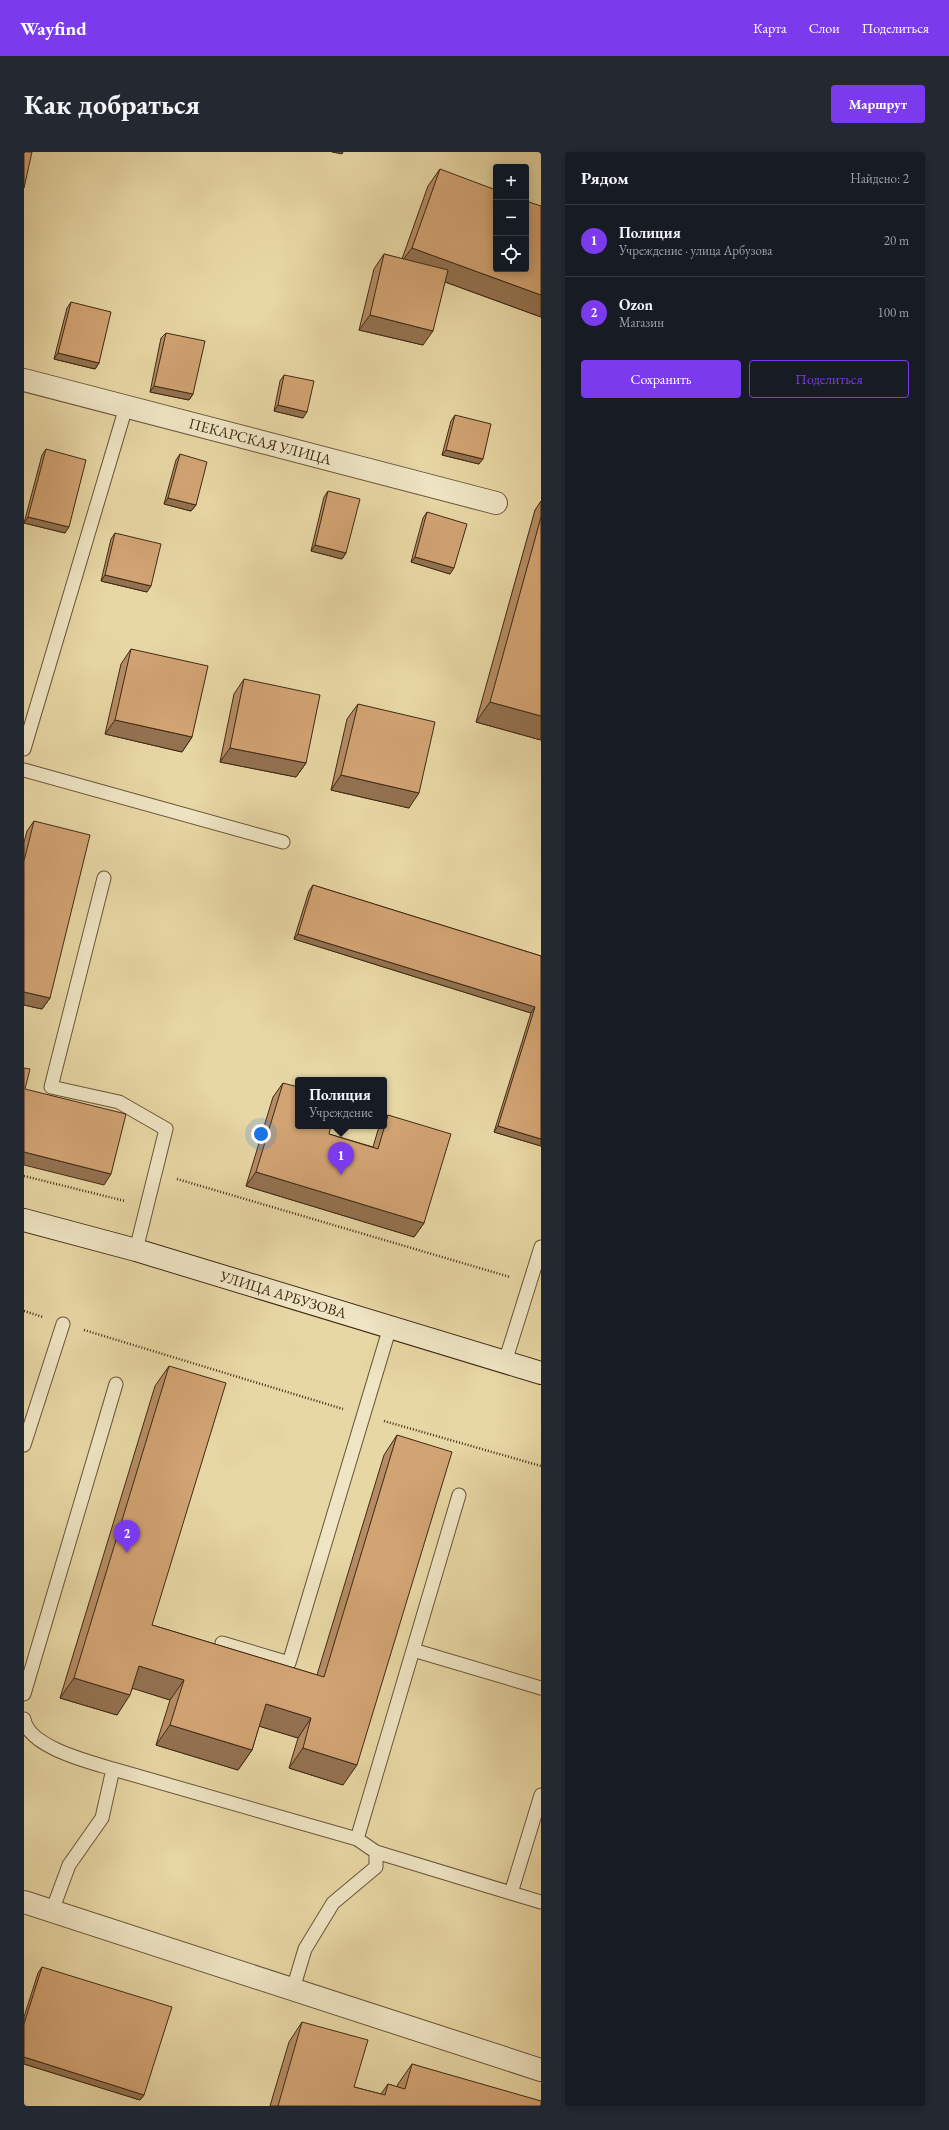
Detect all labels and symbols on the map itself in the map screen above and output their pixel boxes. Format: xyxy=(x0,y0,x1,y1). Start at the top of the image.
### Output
street label: ПЕКАРСКАЯ УЛИЦА xyxy=(187,413,334,469)
your location xyxy=(251,1124,271,1144)
pin: 1 xyxy=(328,1142,354,1175)
street label: УЛИЦА АРБУЗОВА xyxy=(217,1266,350,1323)
pin: 2 xyxy=(114,1520,140,1553)

